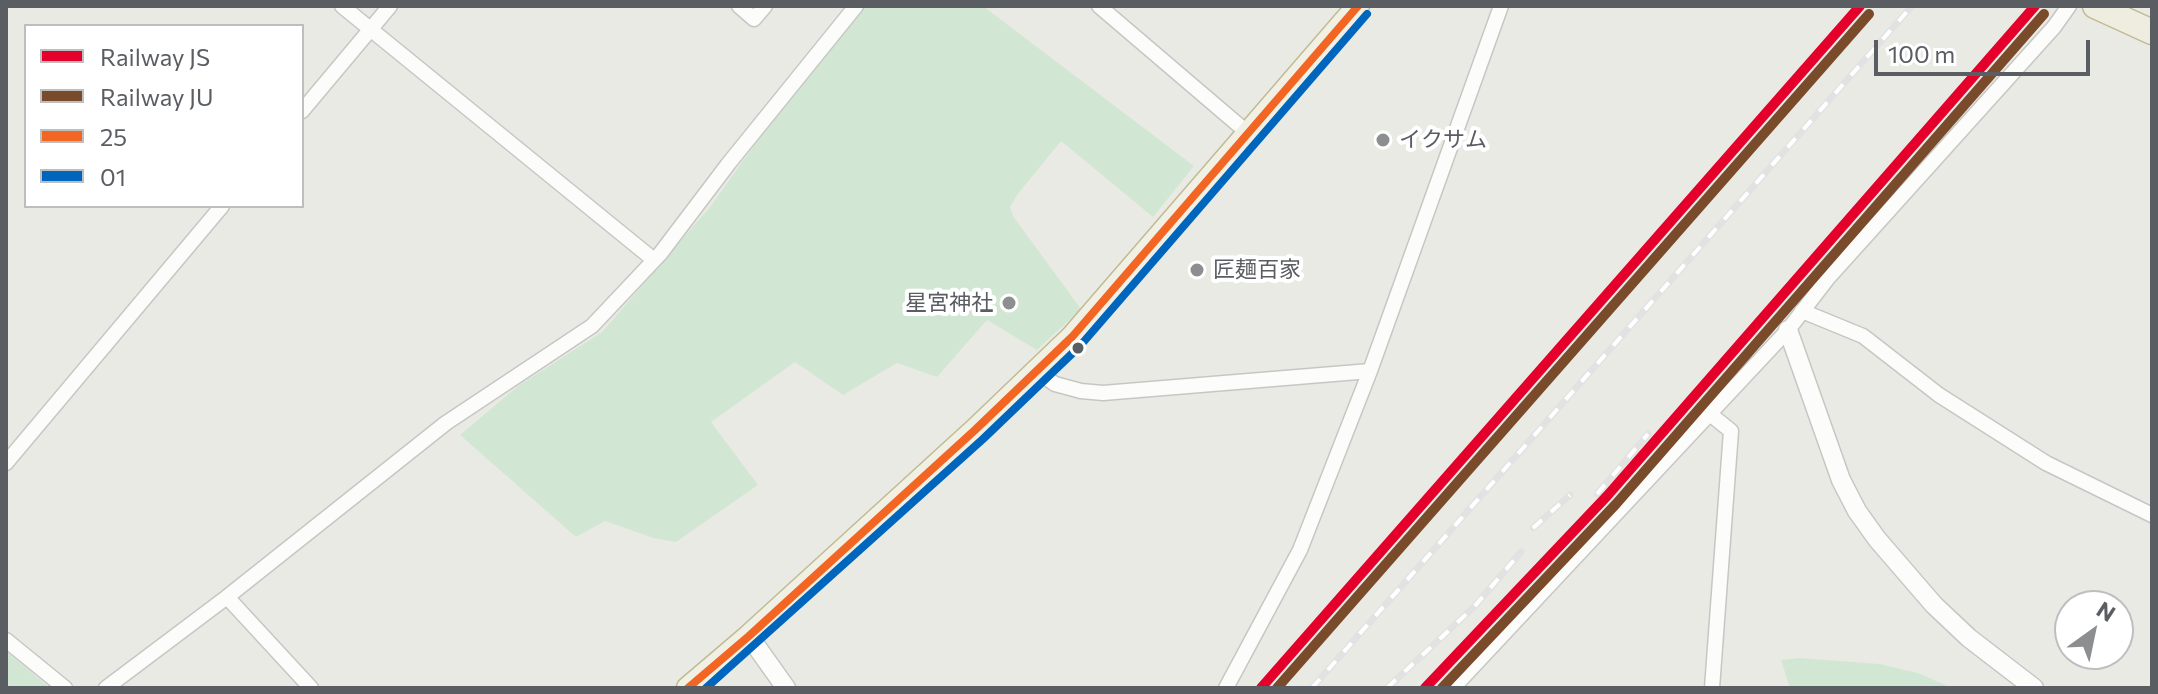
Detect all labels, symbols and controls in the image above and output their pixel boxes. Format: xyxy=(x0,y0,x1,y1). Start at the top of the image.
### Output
legend xyxy=(24,24,304,208)
scale bar xyxy=(1878,24,2094,74)
text: 100 m xyxy=(1888,39,1955,68)
text: Railway JS xyxy=(100,42,210,71)
text: Railway JU xyxy=(100,82,214,111)
text: 25 xyxy=(100,122,127,151)
place label: イクサム xyxy=(1399,127,1487,153)
marker: イクサム xyxy=(1374,131,1392,149)
text: 01 xyxy=(100,162,126,191)
place label: 匠麺百家 xyxy=(1213,257,1301,283)
marker: 匠麺百家 xyxy=(1188,261,1206,279)
place label: 星宮神社 xyxy=(905,290,993,316)
marker: 星宮神社 xyxy=(1000,294,1018,312)
unlabelled marker xyxy=(1070,340,1086,356)
north arrow xyxy=(2054,590,2134,670)
text: N xyxy=(2092,595,2121,627)

